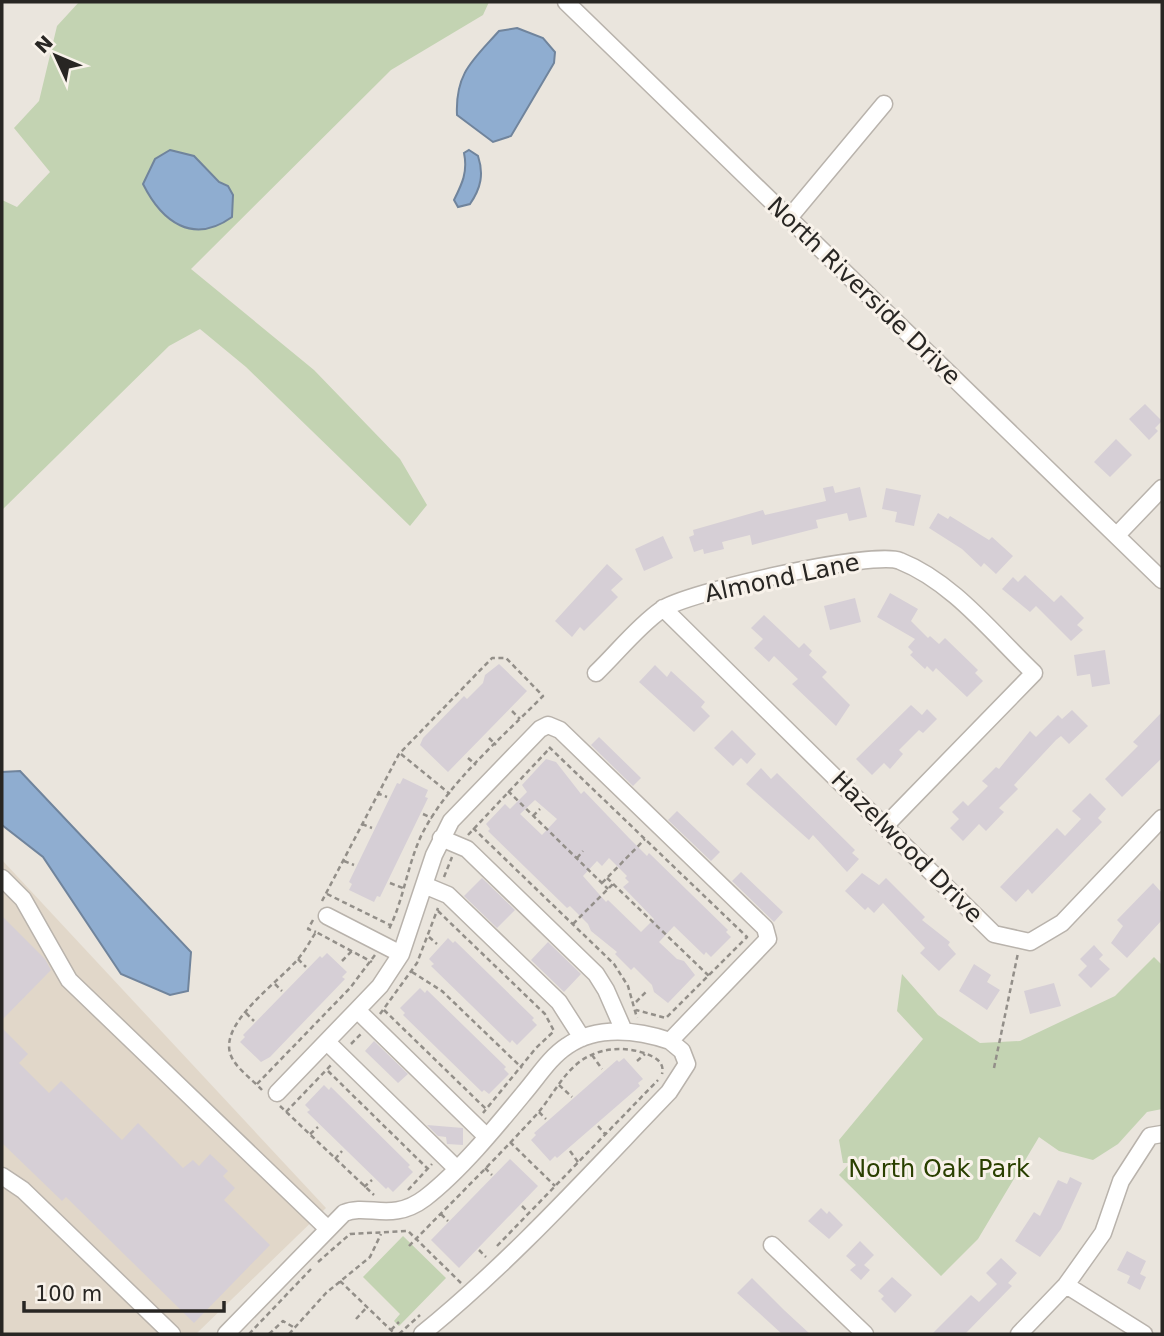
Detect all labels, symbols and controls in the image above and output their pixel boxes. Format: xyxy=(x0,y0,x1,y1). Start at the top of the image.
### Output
north arrow xyxy=(21,21,91,91)
text: N xyxy=(30,31,57,58)
street label: North Riverside Drive xyxy=(762,191,966,391)
street label: Almond Lane xyxy=(702,548,862,608)
street label: Hazelwood Drive xyxy=(825,765,989,929)
park label: North Oak Park xyxy=(848,1155,1030,1183)
scale bar xyxy=(24,1270,224,1314)
text: 100 m xyxy=(35,1282,102,1306)

